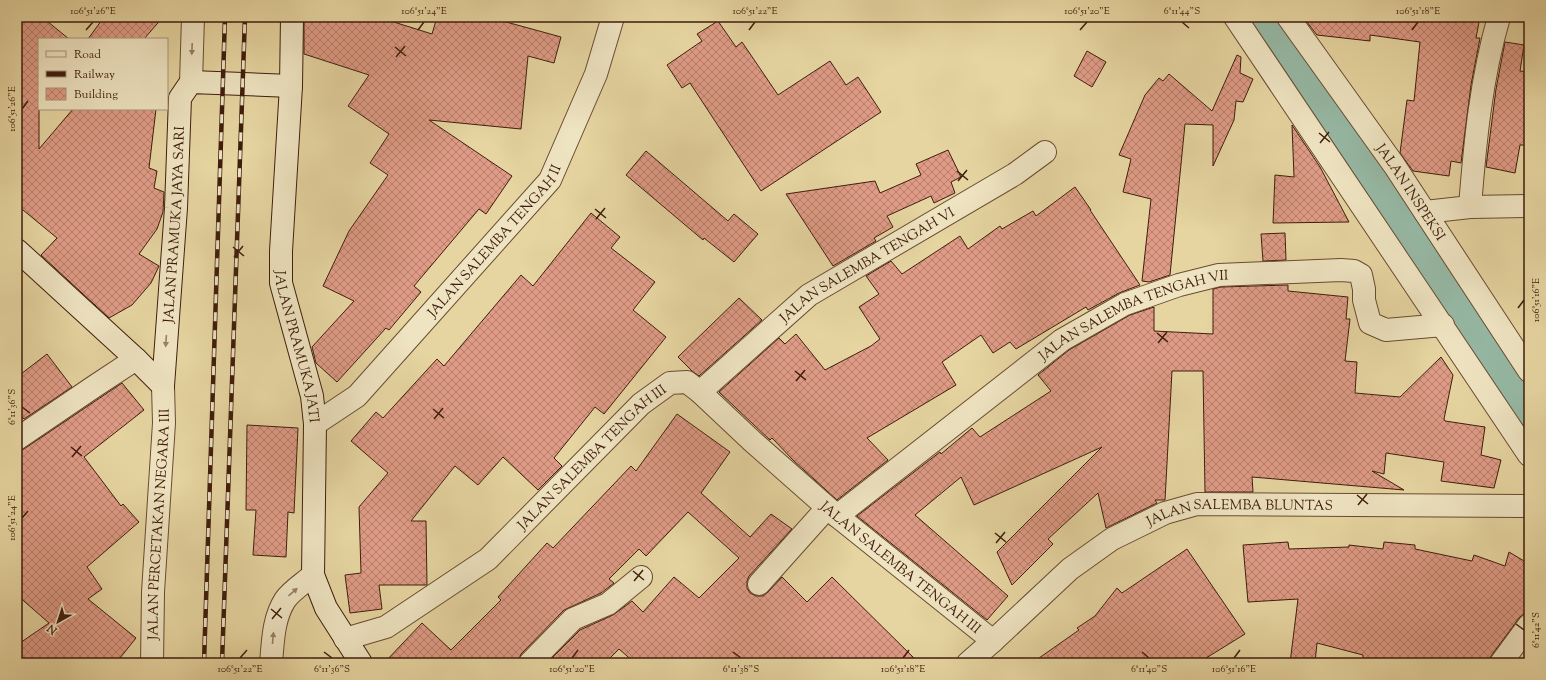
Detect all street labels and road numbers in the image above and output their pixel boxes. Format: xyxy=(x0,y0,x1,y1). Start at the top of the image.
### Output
street label: JALAN PRAMUKA JAYA SARI xyxy=(160,125,191,325)
street label: JALAN INSPEKSI xyxy=(1369,140,1449,246)
street label: JALAN SALEMBA TENGAH II xyxy=(423,161,568,323)
street label: JALAN SALEMBA TENGAH VI xyxy=(775,203,959,329)
street label: JALAN SALEMBA TENGAH VII xyxy=(1034,267,1229,367)
street label: JALAN PRAMUKA JATI xyxy=(269,270,323,424)
street label: JALAN SALEMBA TENGAH III xyxy=(513,380,672,536)
street label: JALAN PERCETAKAN NEGARA III xyxy=(144,408,176,641)
street label: JALAN SALEMBA BLUNTAS xyxy=(1143,496,1333,533)
street label: JALAN SALEMBA TENGAH III xyxy=(814,497,985,640)

